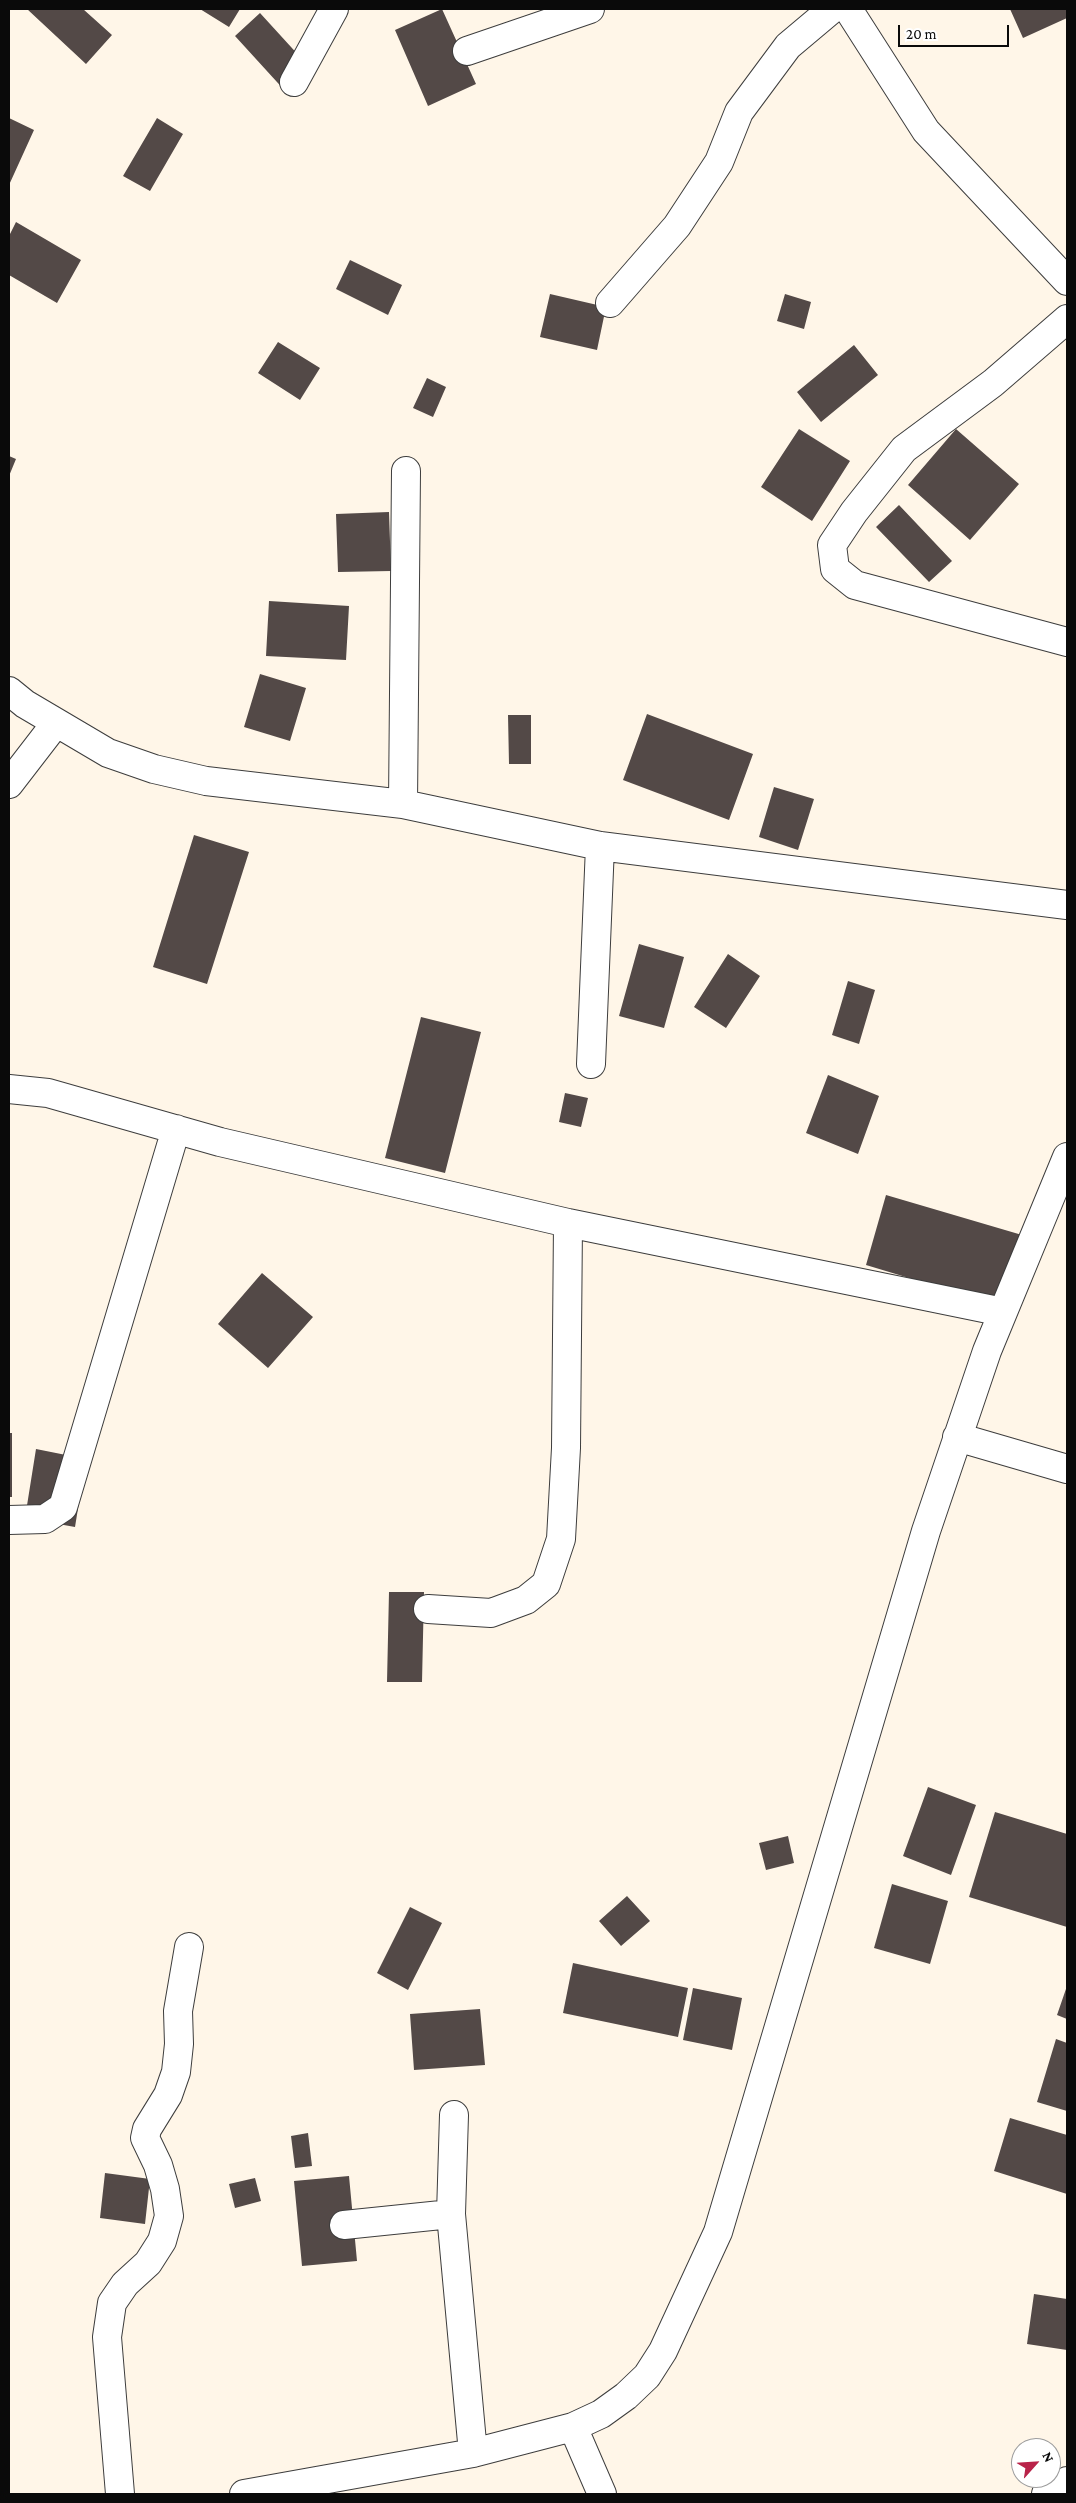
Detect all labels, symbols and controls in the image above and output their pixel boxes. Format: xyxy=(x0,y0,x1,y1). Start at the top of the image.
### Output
scale bar xyxy=(901,15,1012,47)
text: 20 m xyxy=(906,26,937,42)
north arrow xyxy=(1011,2438,1061,2488)
text: N xyxy=(1039,2449,1058,2465)

